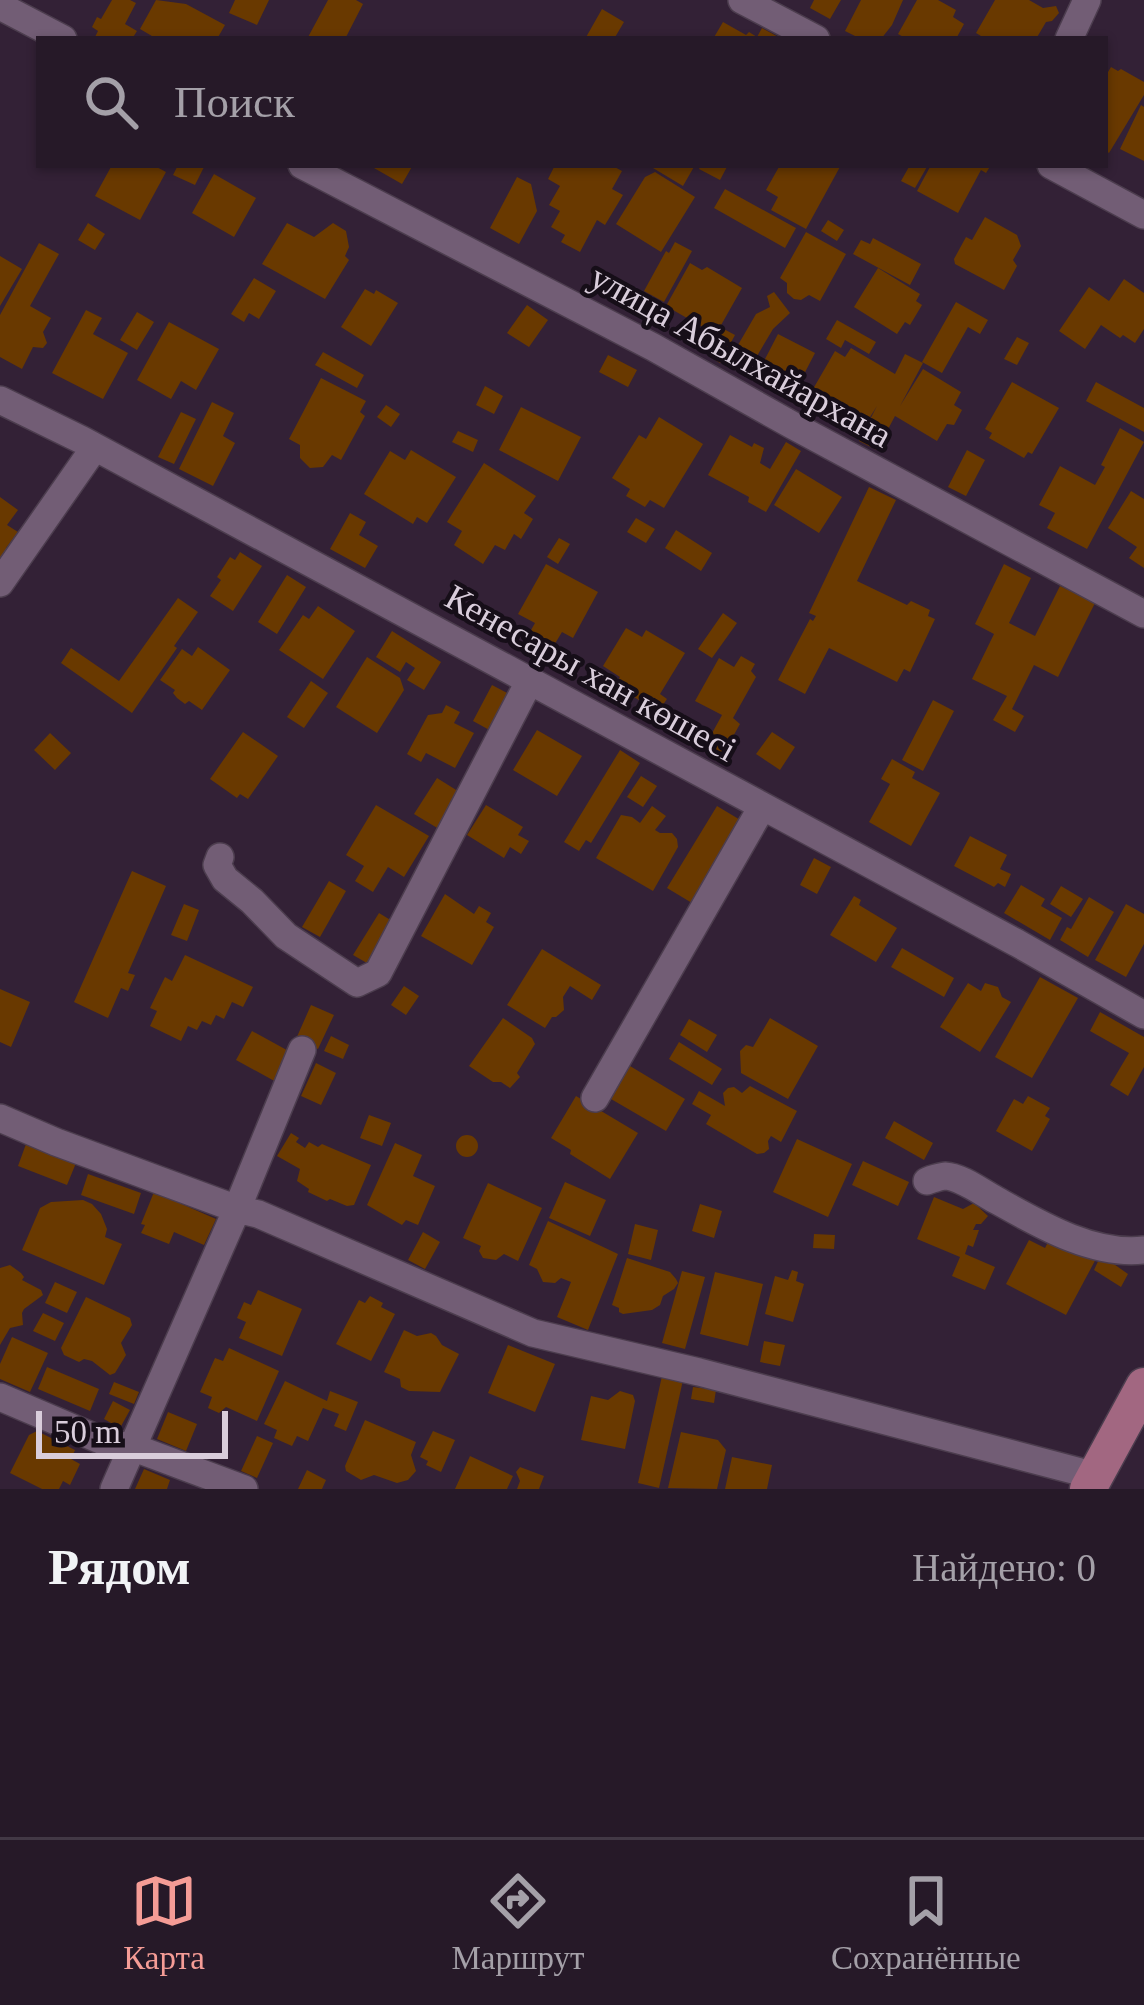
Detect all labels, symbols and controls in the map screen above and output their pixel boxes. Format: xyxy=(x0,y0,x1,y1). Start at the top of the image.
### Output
search box xyxy=(36,36,1108,168)
icon: search xyxy=(78,69,144,135)
text: Поиск xyxy=(174,77,295,127)
street label: улица Абылхайархана xyxy=(583,257,899,455)
street label: Кенесары хан көшесі xyxy=(439,576,743,770)
scale bar xyxy=(36,1405,228,1458)
text: 50 m xyxy=(54,1414,121,1450)
text: Рядом xyxy=(48,1539,191,1595)
text: Найдено: 0 xyxy=(912,1546,1096,1589)
tab: Карта xyxy=(123,1868,205,1977)
tab: Маршрут xyxy=(452,1868,584,1977)
tab: Сохранённые xyxy=(831,1868,1021,1977)

